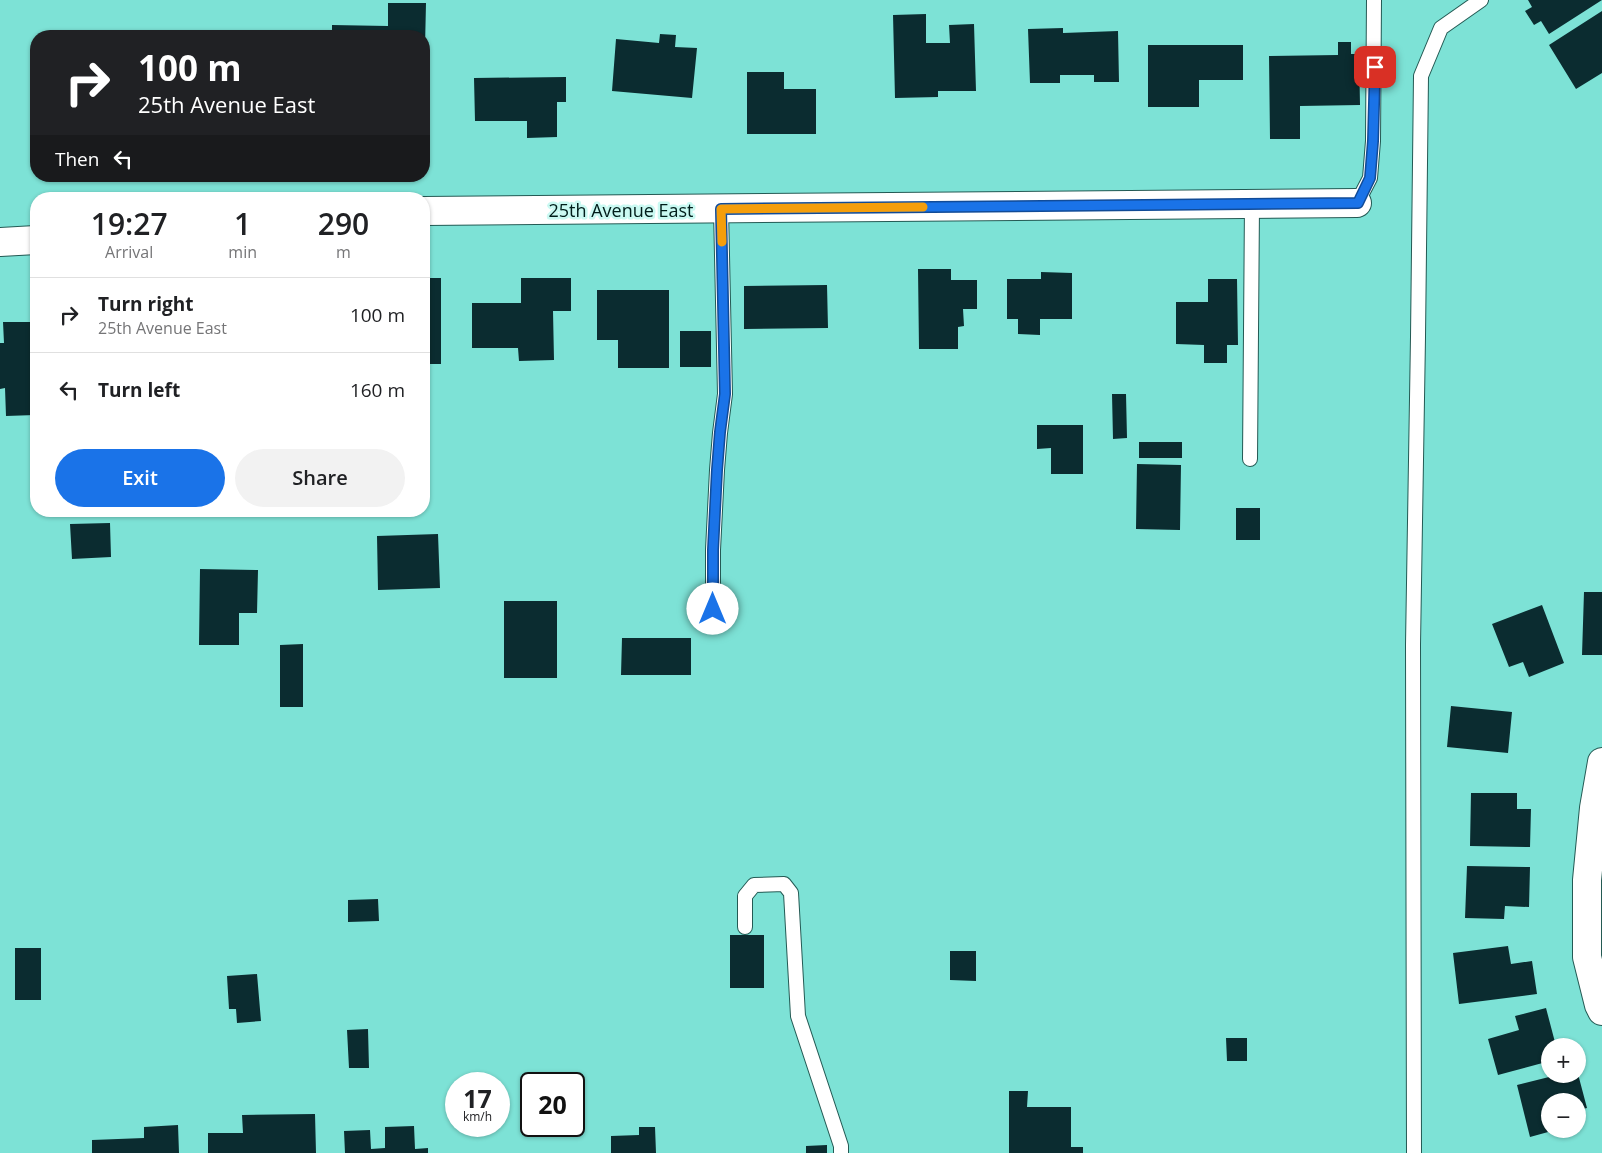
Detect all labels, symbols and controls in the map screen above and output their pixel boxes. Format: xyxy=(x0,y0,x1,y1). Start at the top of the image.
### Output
text: 100 m xyxy=(138,44,242,91)
pin xyxy=(1354,46,1396,88)
icon: right xyxy=(55,50,120,115)
icon: arrive xyxy=(1361,53,1389,81)
text: 25th Avenue East xyxy=(138,89,315,119)
icon: left xyxy=(109,145,137,173)
text: Then xyxy=(55,146,99,172)
street label: 25th Avenue East xyxy=(548,198,694,222)
text: 19:27 xyxy=(91,203,168,244)
text: 1 xyxy=(234,203,251,244)
text: 290 xyxy=(318,203,369,244)
text: Arrival xyxy=(105,241,153,263)
text: min xyxy=(228,241,257,263)
text: m xyxy=(336,241,351,263)
text: Turn right xyxy=(98,291,193,317)
icon: right xyxy=(55,301,83,329)
text: 100 m xyxy=(350,302,405,328)
text: 25th Avenue East xyxy=(98,317,227,339)
icon: left xyxy=(55,376,83,404)
text: Turn left xyxy=(98,377,180,403)
text: 160 m xyxy=(350,377,405,403)
button: Exit xyxy=(55,449,225,507)
button: Share xyxy=(235,449,405,507)
position arrow xyxy=(686,582,738,634)
map controls xyxy=(1541,1038,1586,1138)
button: + xyxy=(1541,1038,1586,1083)
speed limit sign: 20 xyxy=(520,1072,585,1137)
text: 17 xyxy=(463,1081,492,1115)
button: − xyxy=(1541,1093,1586,1138)
text: km/h xyxy=(463,1108,492,1125)

